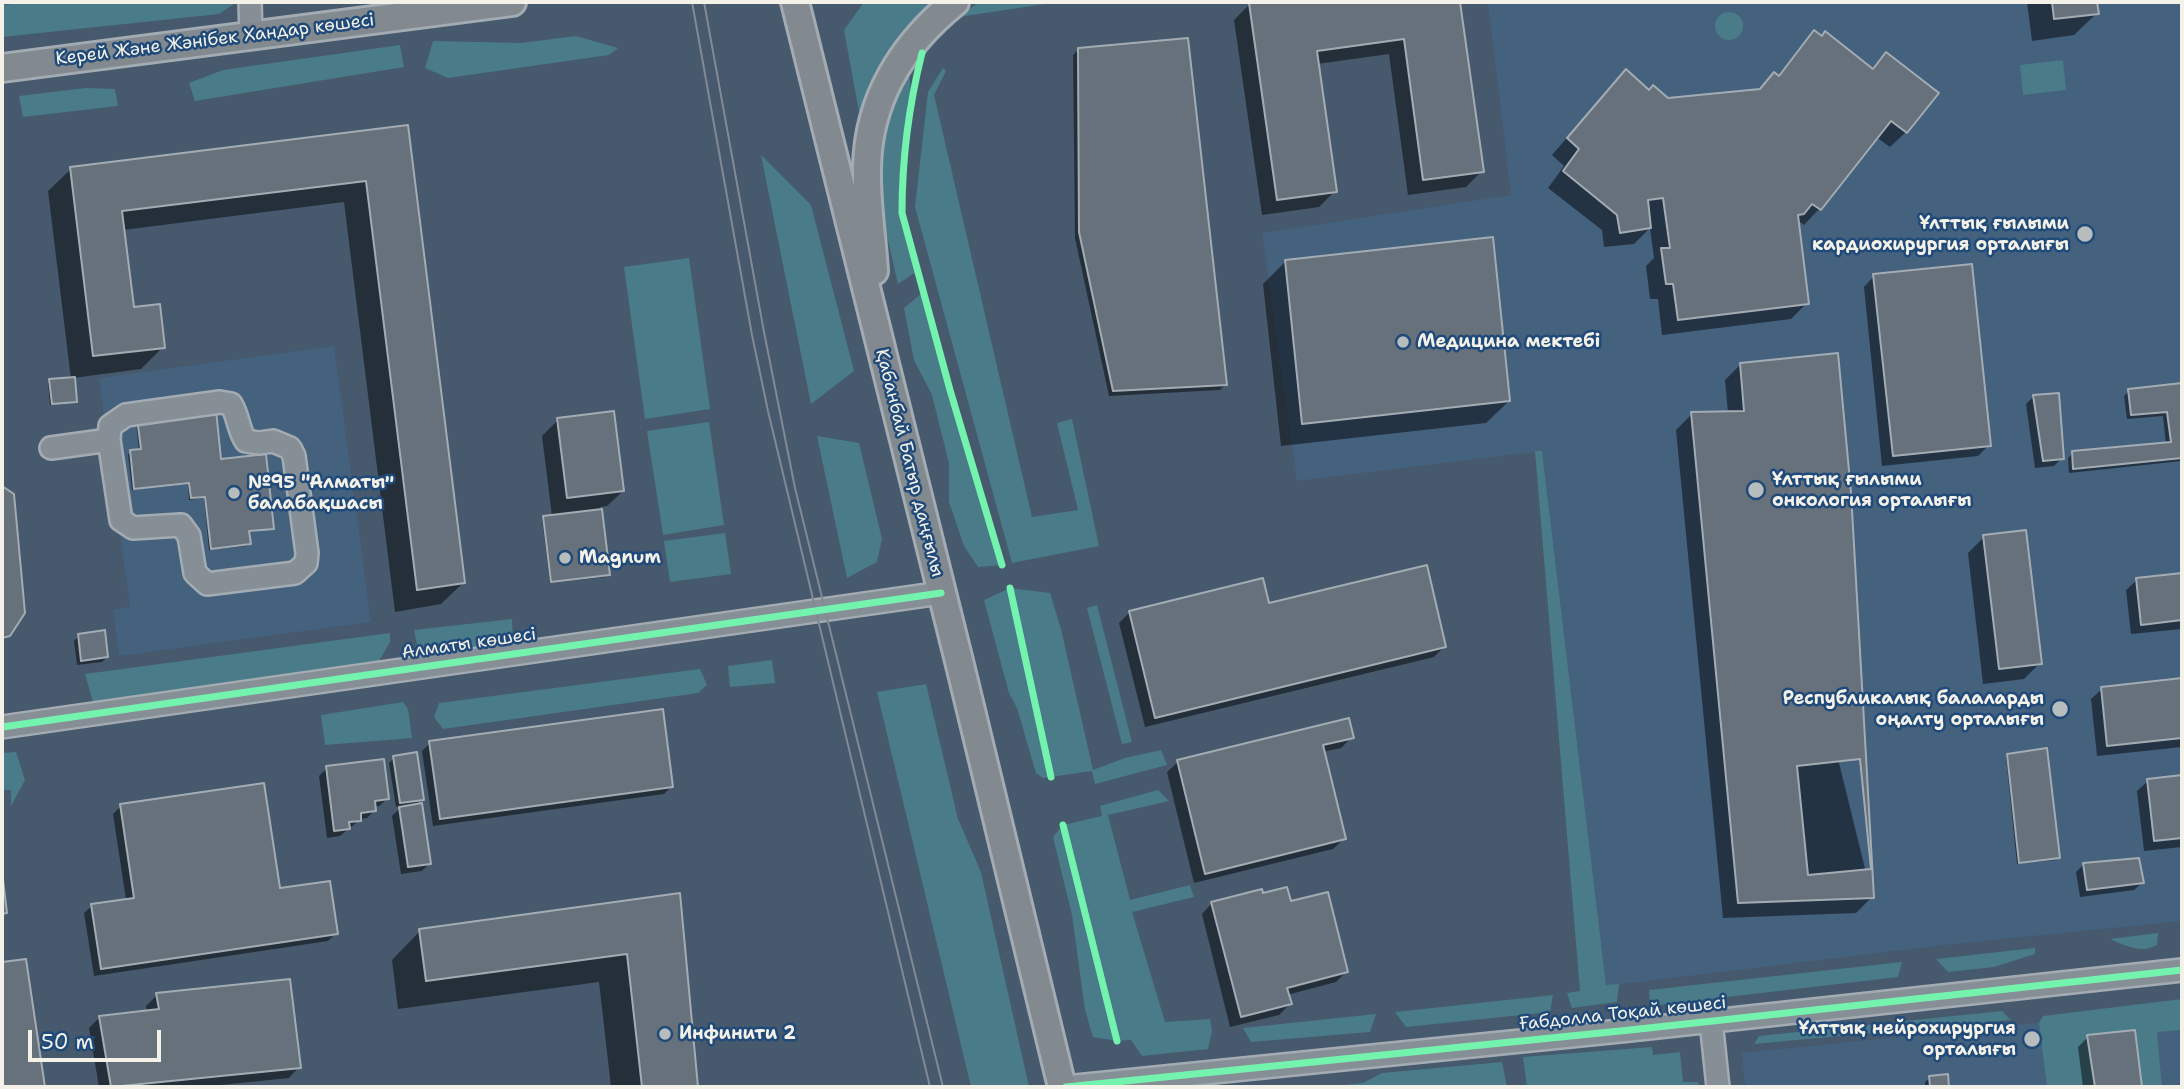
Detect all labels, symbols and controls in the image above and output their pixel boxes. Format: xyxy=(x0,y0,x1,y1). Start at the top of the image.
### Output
street label: Керей Және Жәнібек Хандар көшесі xyxy=(54,10,376,70)
place label: Ұлттық ғылыми кардиохирургия орталығы xyxy=(1812,213,2069,256)
marker: Ұлттық ғылыми кардиохирургия орталығы xyxy=(2075,224,2095,244)
place label: Медицина мектебі xyxy=(1417,331,1600,353)
marker: Медицина мектебі xyxy=(1395,334,1411,350)
street label: Қабанбай Батыр даңғылы xyxy=(870,347,948,579)
place label: Ұлттық ғылыми онкология орталығы xyxy=(1772,469,1971,512)
place label: №95 "Алматы" балабақшасы xyxy=(248,472,394,514)
marker: Ұлттық ғылыми онкология орталығы xyxy=(1746,480,1766,500)
marker: №95 "Алматы" балабақшасы xyxy=(226,485,242,501)
place label: Magnum xyxy=(579,547,661,569)
marker: Magnum xyxy=(557,550,573,566)
street label: Алматы көшесі xyxy=(400,624,538,664)
place label: Республикалық балаларды оңалту орталығы xyxy=(1783,688,2044,730)
marker: Республикалық балаларды оңалту орталығы xyxy=(2050,699,2070,719)
street label: Ғабдолла Тоқай көшесі xyxy=(1518,992,1728,1036)
scale bar xyxy=(32,1016,164,1060)
place label: Ұлттық нейрохирургия орталығы xyxy=(1798,1018,2016,1060)
place label: Инфинити 2 xyxy=(679,1023,796,1045)
marker: Инфинити 2 xyxy=(657,1026,673,1042)
text: 50 m xyxy=(41,1028,94,1056)
marker: Ұлттық нейрохирургия орталығы xyxy=(2022,1029,2042,1049)

